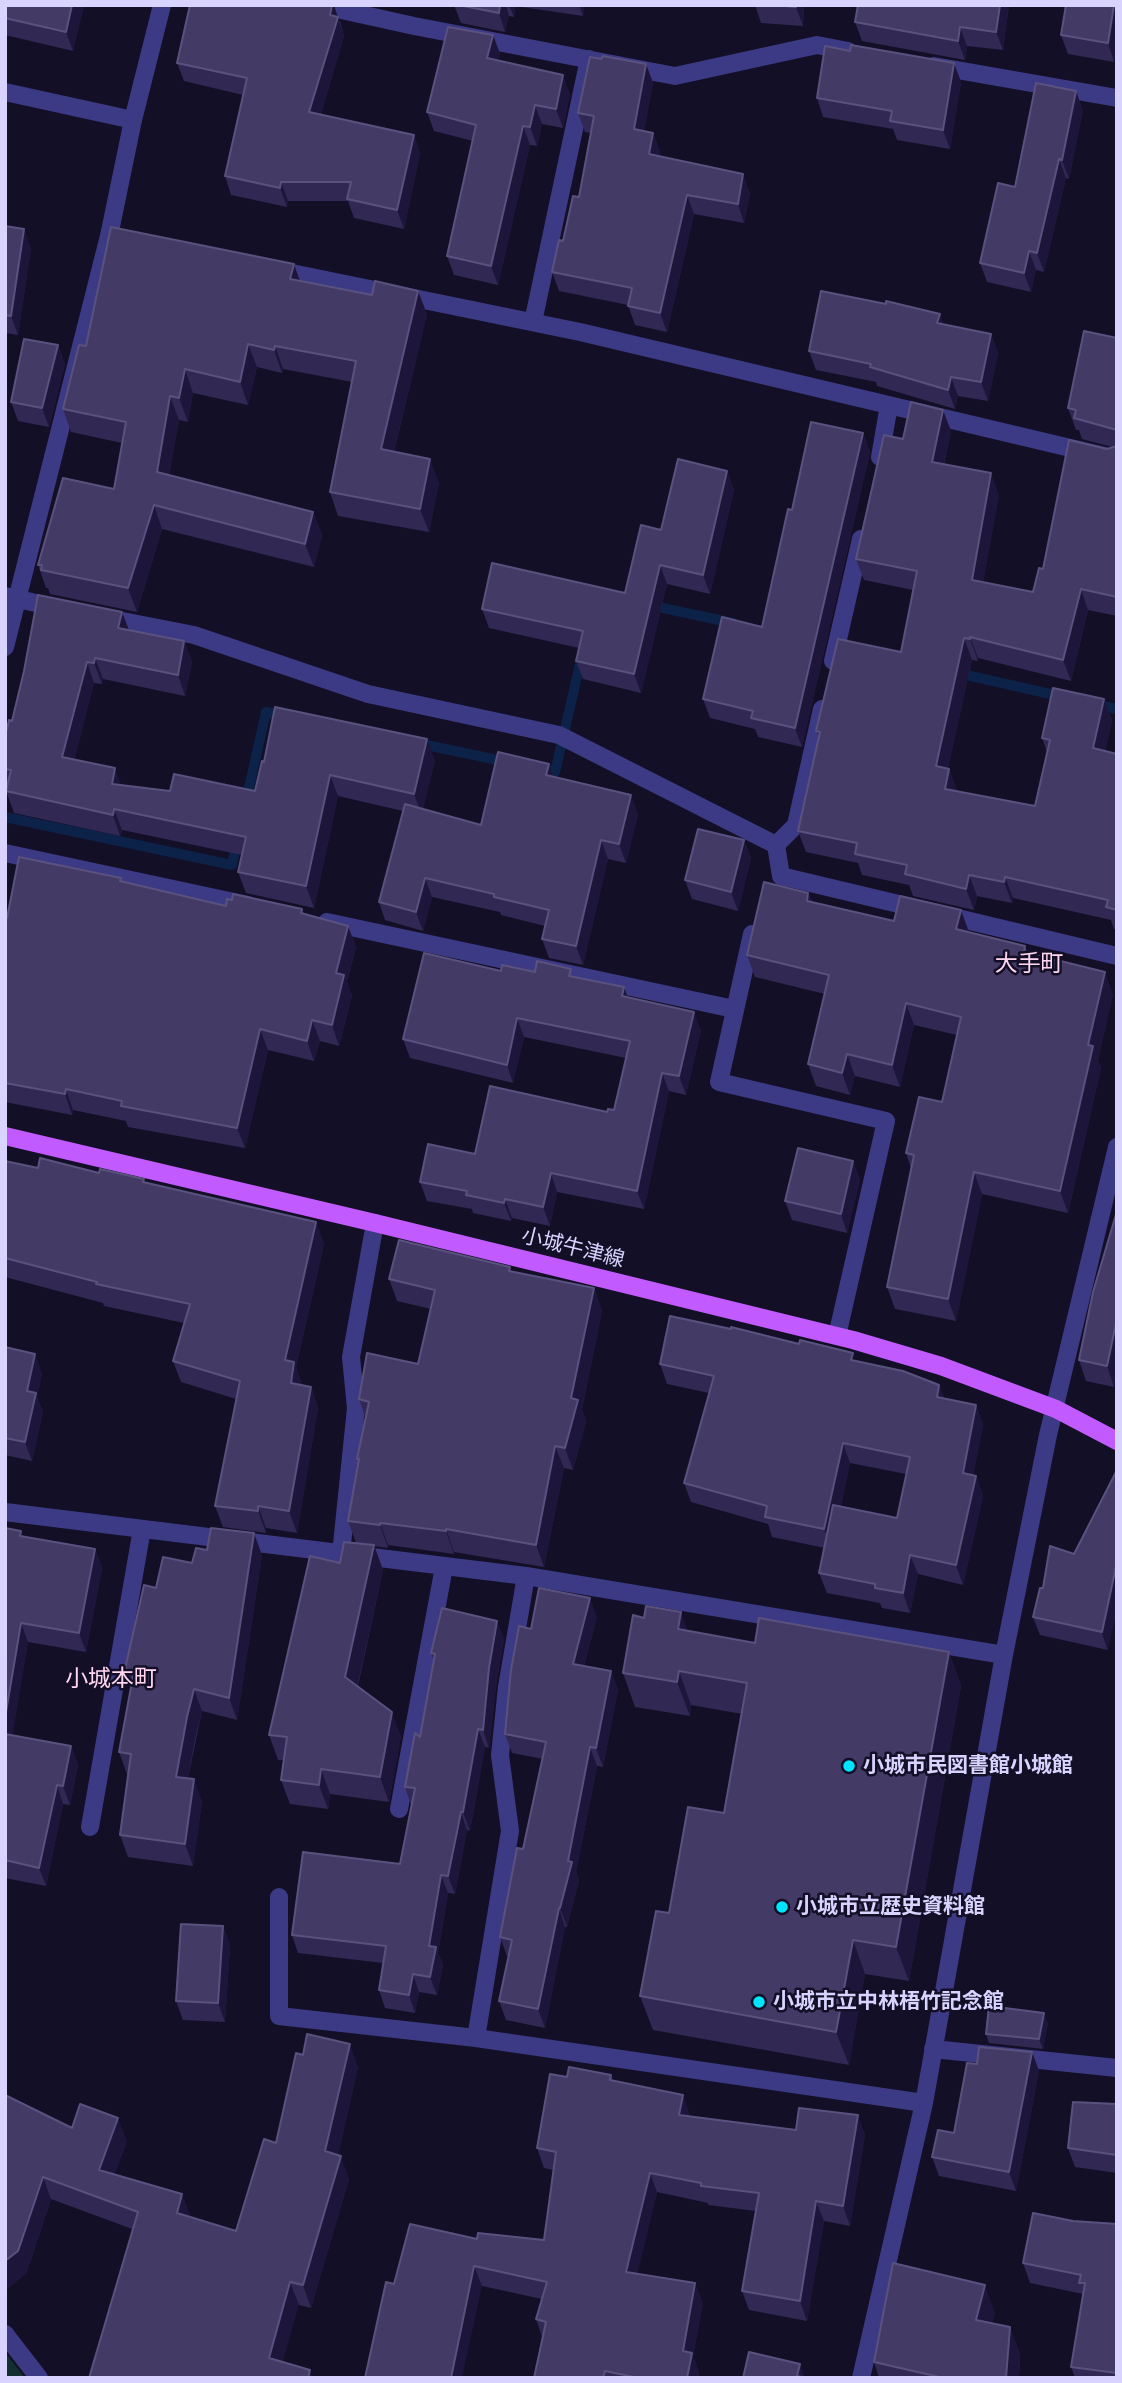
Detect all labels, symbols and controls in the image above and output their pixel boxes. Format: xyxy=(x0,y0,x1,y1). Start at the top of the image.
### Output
district label: 大手町 xyxy=(995,950,1063,978)
street label: 小城牛津線 xyxy=(519,1223,627,1273)
district label: 小城本町 xyxy=(65,1665,157,1693)
place label: 小城市民図書館小城館 xyxy=(863,1753,1073,1779)
marker: 小城市民図書館小城館 xyxy=(841,1758,857,1774)
place label: 小城市立歴史資料館 xyxy=(796,1894,985,1920)
marker: 小城市立歴史資料館 xyxy=(774,1899,790,1915)
place label: 小城市立中林梧竹記念館 xyxy=(773,1989,1004,2015)
marker: 小城市立中林梧竹記念館 xyxy=(751,1994,767,2010)

